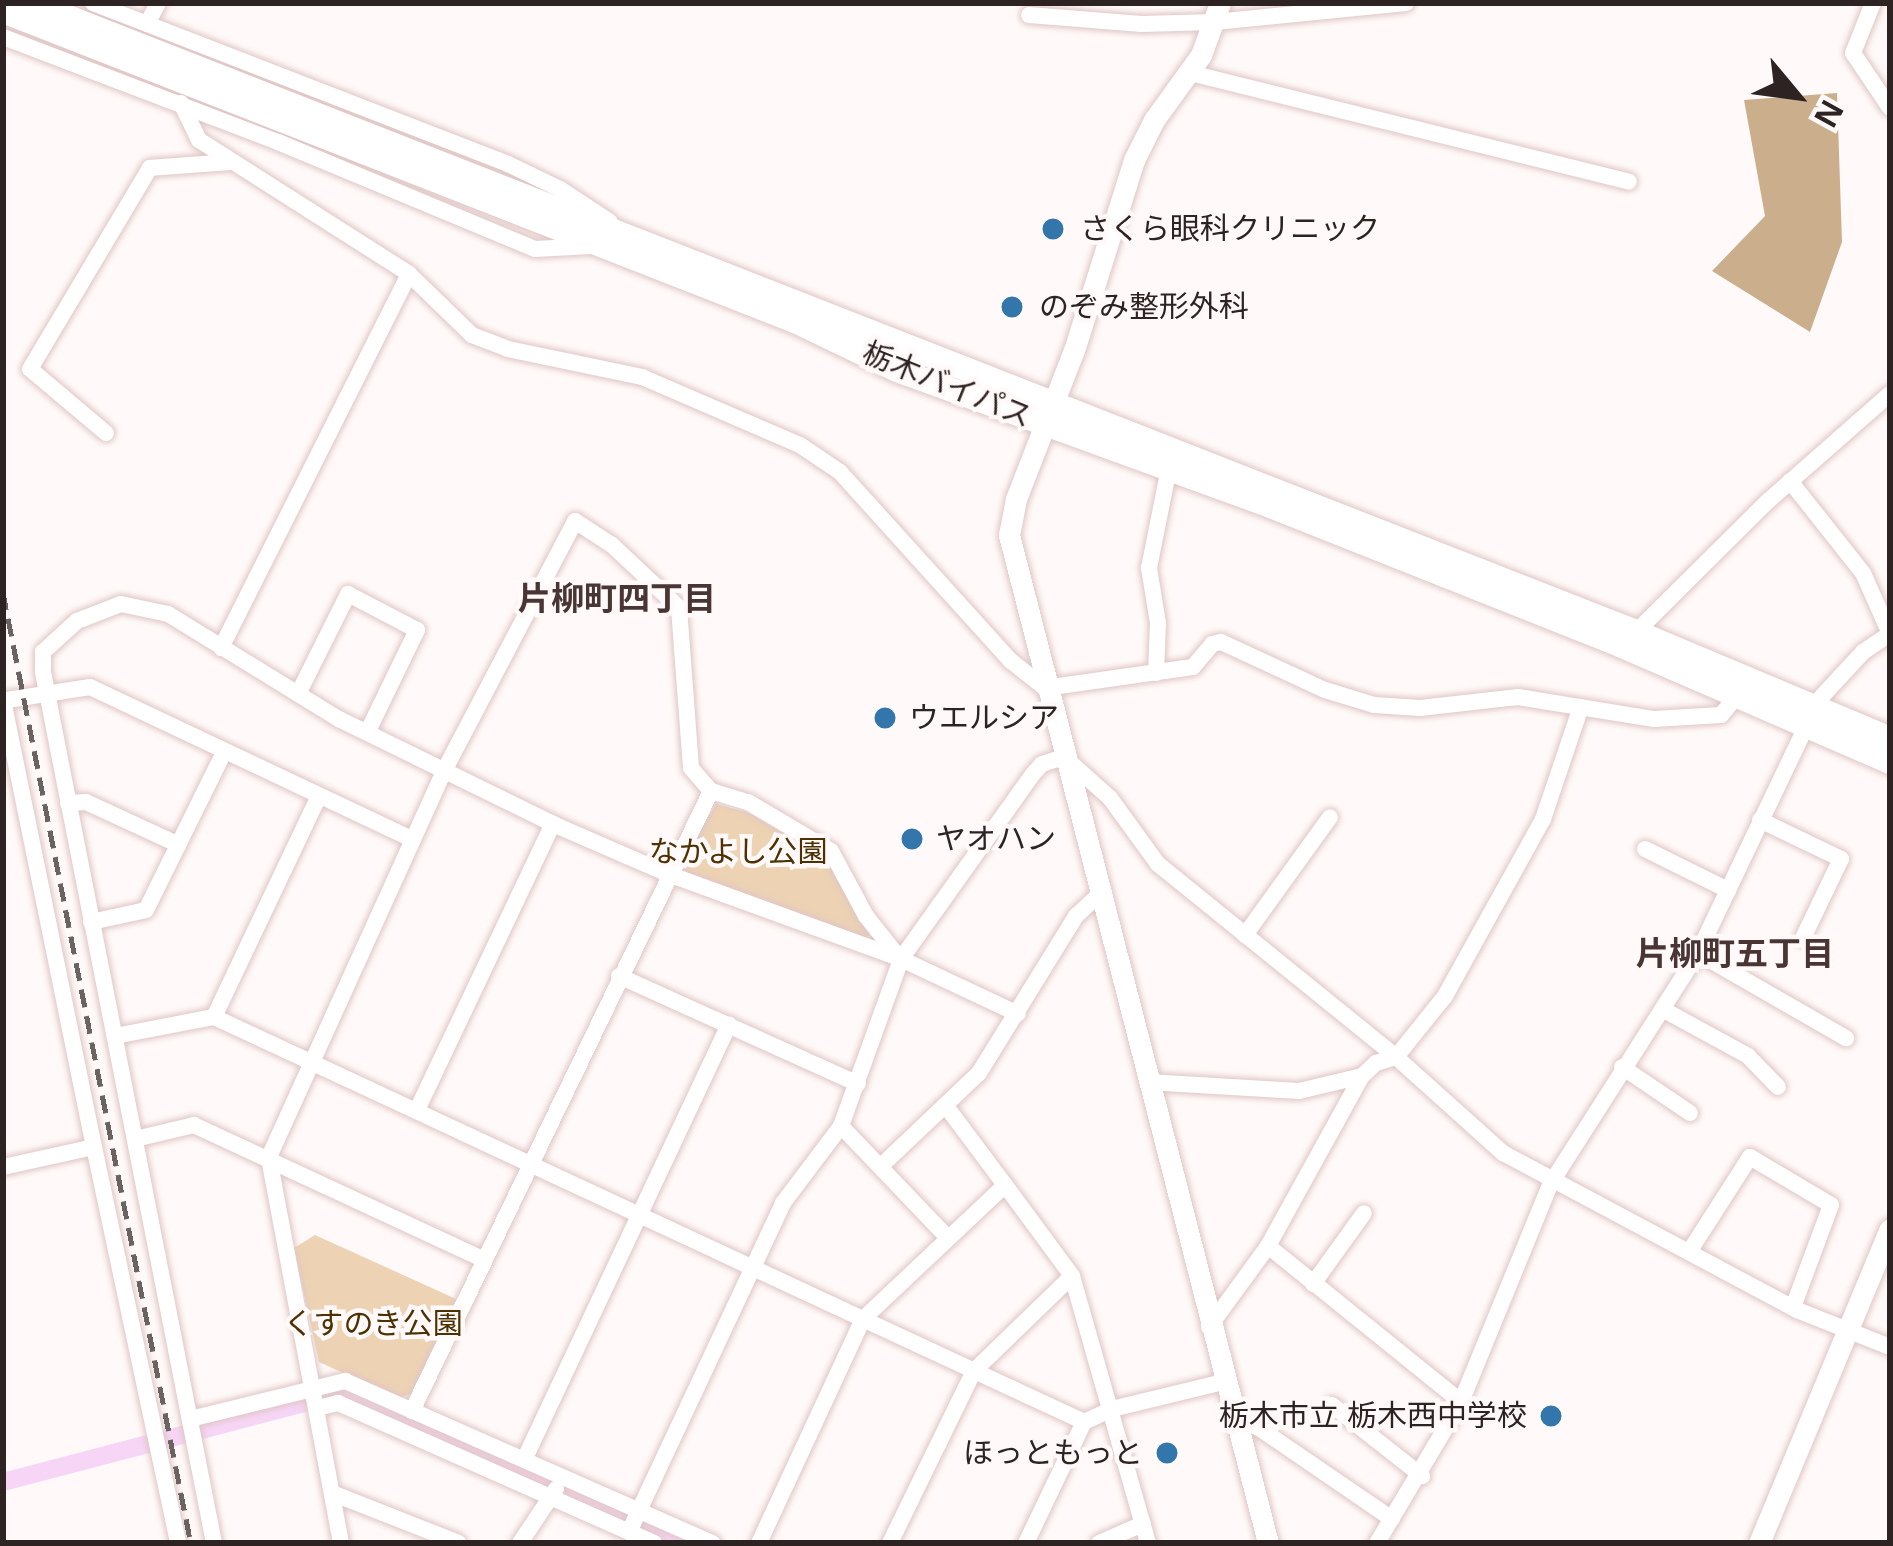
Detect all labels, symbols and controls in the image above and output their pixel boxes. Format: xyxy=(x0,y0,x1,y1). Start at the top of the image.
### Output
north arrow xyxy=(1737,36,1857,156)
text: N xyxy=(1807,94,1851,133)
place label: さくら眼科クリニック xyxy=(1080,211,1380,247)
marker: さくら眼科クリニック xyxy=(1037,213,1069,245)
place label: のぞみ整形外科 xyxy=(1039,289,1249,325)
marker: のぞみ整形外科 xyxy=(996,291,1028,323)
street label: 栃木バイパス xyxy=(857,335,1037,435)
district label: 片柳町四丁目 xyxy=(518,579,716,619)
place label: ウエルシア xyxy=(909,700,1059,736)
marker: ウエルシア xyxy=(872,705,898,731)
place label: ヤオハン xyxy=(936,821,1056,857)
marker: ヤオハン xyxy=(899,826,925,852)
park label: なかよし公園 xyxy=(648,834,828,870)
district label: 片柳町五丁目 xyxy=(1636,934,1834,974)
park label: くすのき公園 xyxy=(283,1306,463,1342)
place label: 栃木市立 栃木西中学校 xyxy=(1219,1398,1527,1434)
marker: 栃木市立 栃木西中学校 xyxy=(1538,1403,1564,1429)
place label: ほっともっと xyxy=(963,1435,1143,1471)
marker: ほっともっと xyxy=(1154,1440,1180,1466)

